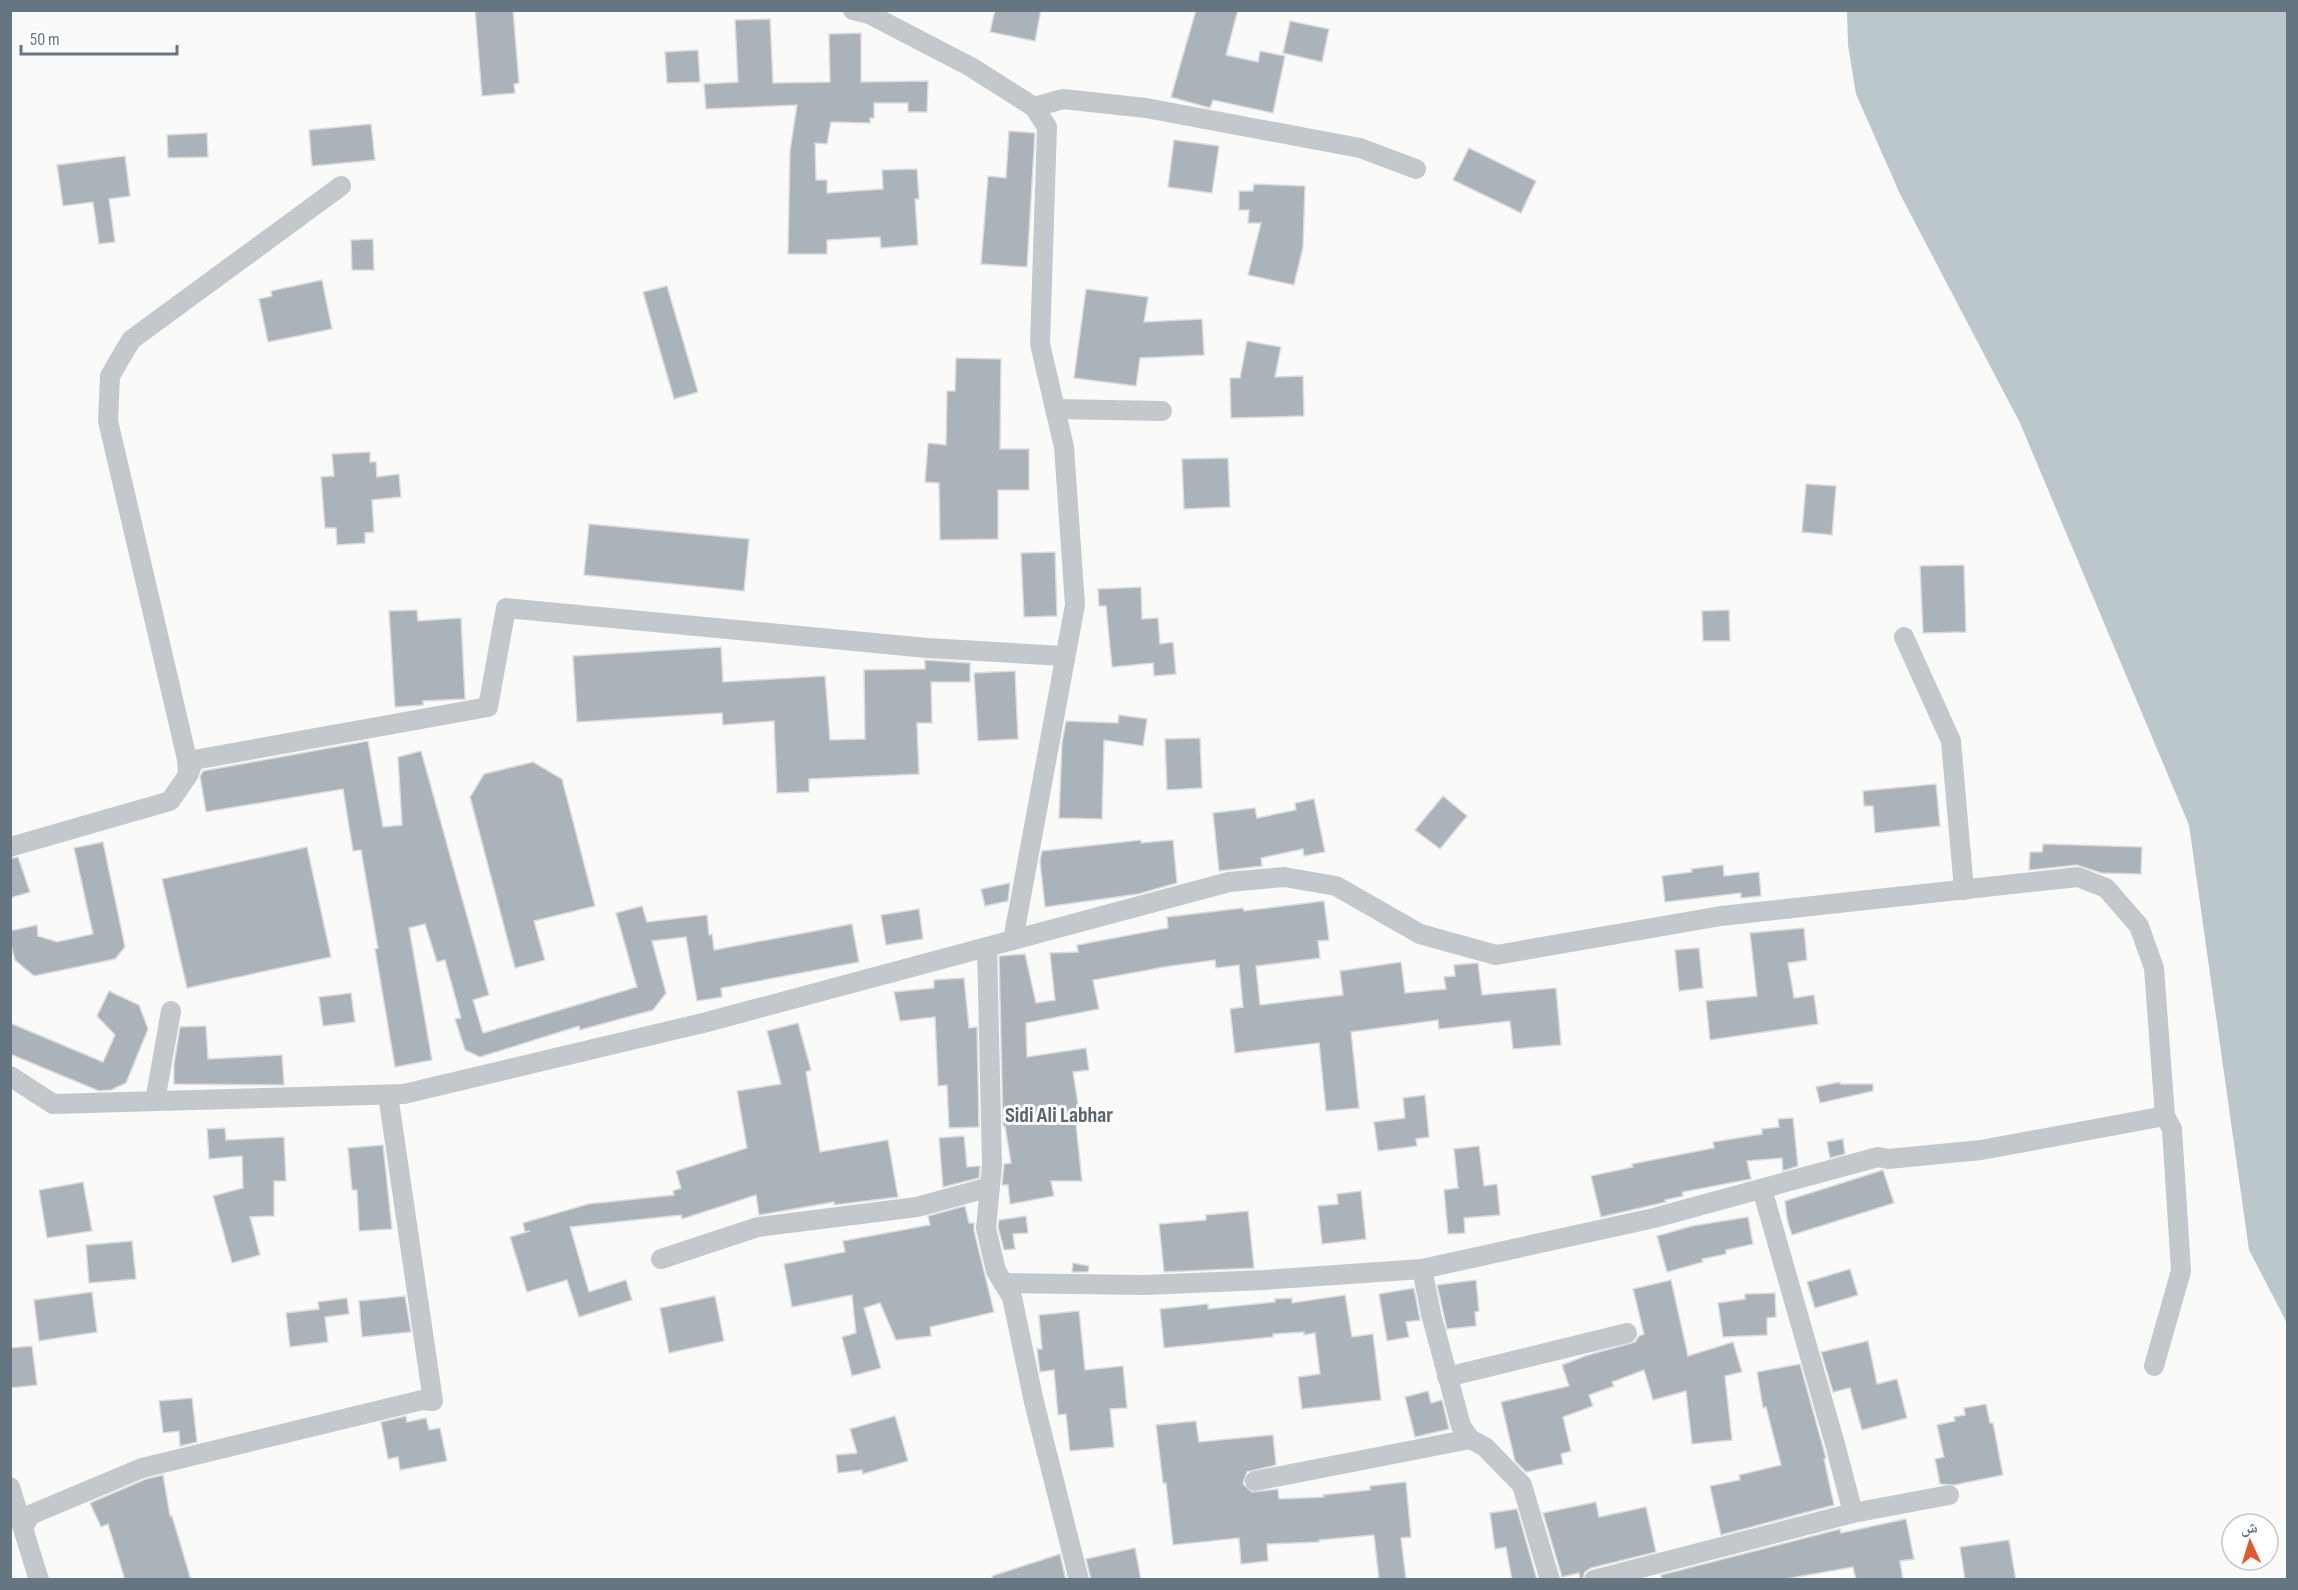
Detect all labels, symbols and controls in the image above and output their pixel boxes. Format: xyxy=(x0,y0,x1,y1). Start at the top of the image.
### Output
scale bar xyxy=(21,18,177,56)
text: 50 m xyxy=(30,29,60,50)
district label: Sidi Ali Labhar xyxy=(1005,1102,1113,1129)
north arrow xyxy=(2220,1512,2280,1572)
text: ش xyxy=(2240,1518,2258,1539)

